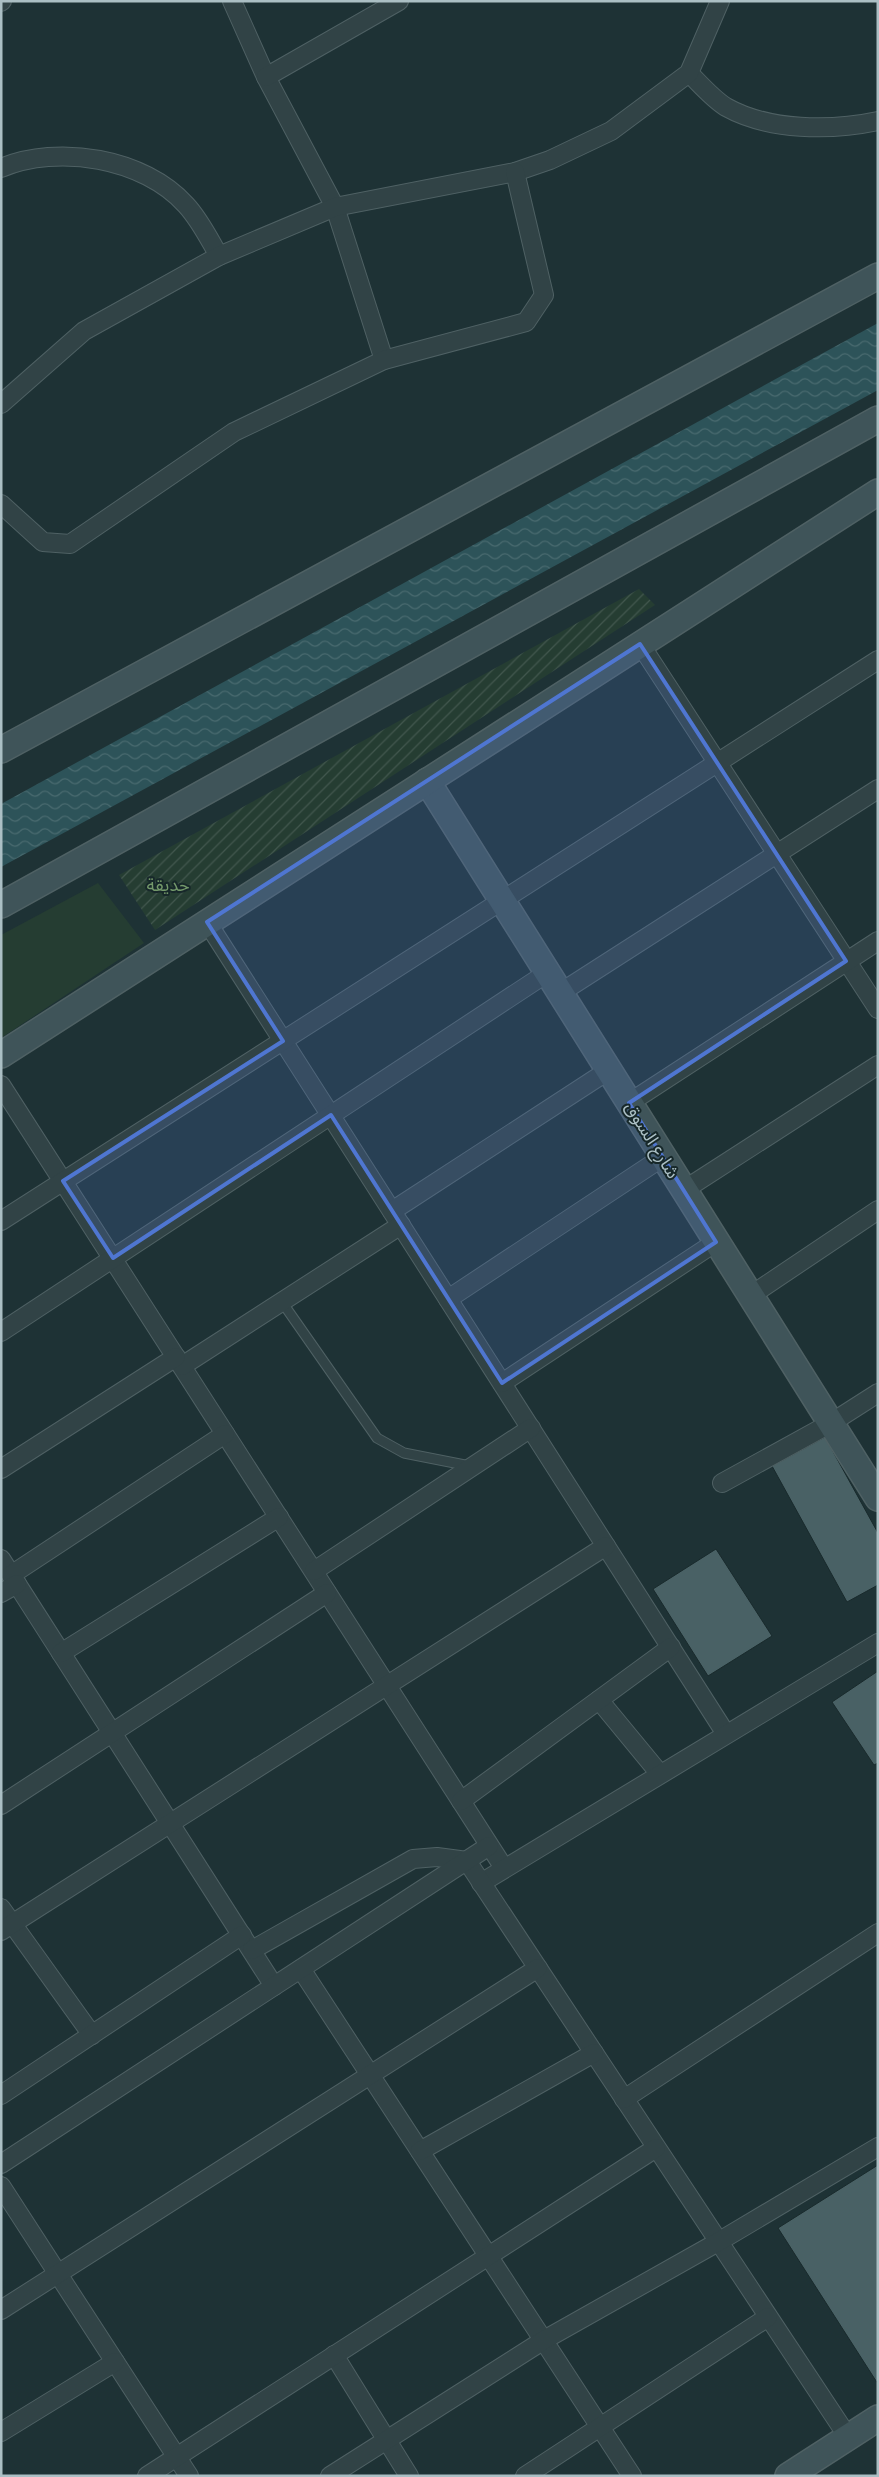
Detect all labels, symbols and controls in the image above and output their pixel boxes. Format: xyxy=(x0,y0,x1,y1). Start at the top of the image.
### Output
park label: حديقة xyxy=(146,874,190,896)
street label: شارع السوق xyxy=(617,1097,684,1184)

